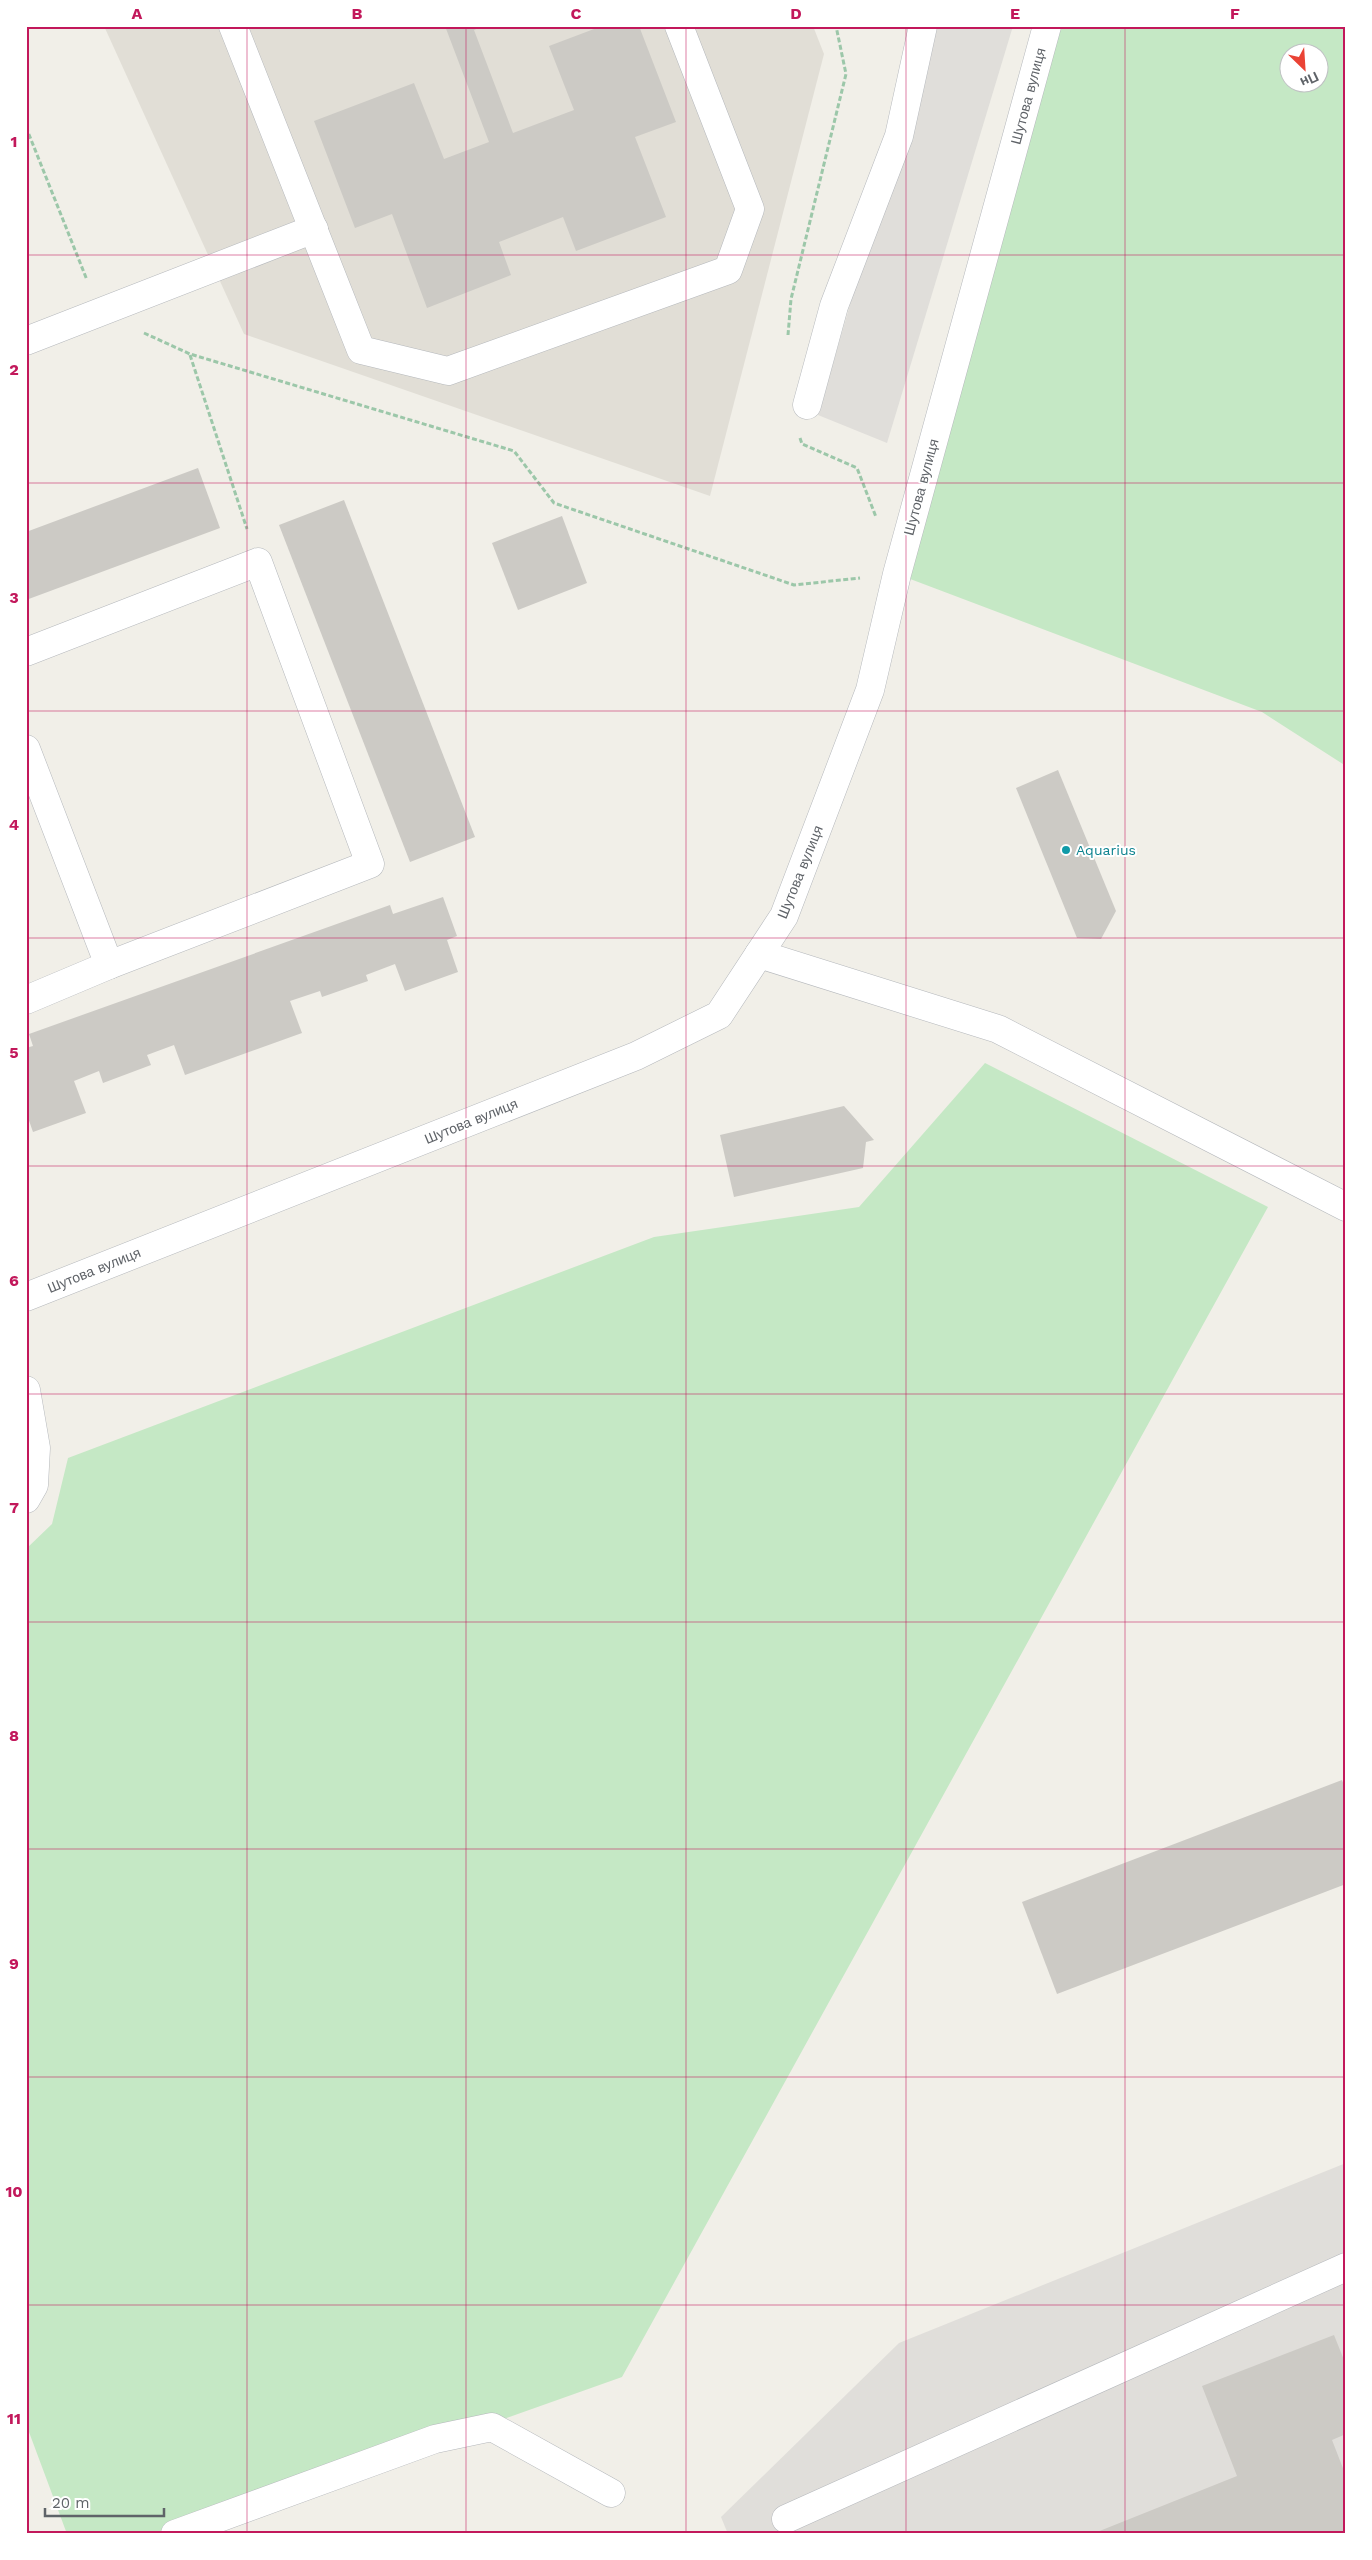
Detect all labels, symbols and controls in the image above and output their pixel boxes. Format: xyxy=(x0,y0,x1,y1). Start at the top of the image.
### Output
text: A xyxy=(132,4,143,23)
text: B xyxy=(352,4,363,23)
text: C xyxy=(571,4,582,23)
text: D xyxy=(790,4,802,23)
text: E xyxy=(1010,4,1020,23)
text: F xyxy=(1230,4,1240,23)
north arrow xyxy=(1280,42,1330,92)
street label: Шутова вулиця xyxy=(1007,46,1049,146)
text: Пн xyxy=(1298,69,1321,91)
text: 1 xyxy=(11,132,17,151)
text: 2 xyxy=(9,360,19,379)
street label: Шутова вулиця xyxy=(900,437,942,537)
text: 3 xyxy=(9,588,19,607)
text: 4 xyxy=(9,815,19,834)
street label: Шутова вулиця xyxy=(774,823,826,921)
place label: Aquarius xyxy=(1076,842,1136,858)
marker: Aquarius xyxy=(1060,844,1072,856)
text: 5 xyxy=(9,1043,19,1062)
street label: Шутова вулиця xyxy=(422,1095,520,1147)
street label: Шутова вулиця xyxy=(45,1244,143,1296)
text: 6 xyxy=(9,1271,19,1290)
text: 7 xyxy=(9,1498,19,1517)
text: 8 xyxy=(9,1726,19,1745)
text: 9 xyxy=(9,1954,19,1973)
text: 10 xyxy=(5,2182,23,2201)
text: 11 xyxy=(7,2409,21,2428)
scale bar xyxy=(45,2485,164,2517)
text: 20 m xyxy=(52,2494,90,2512)

